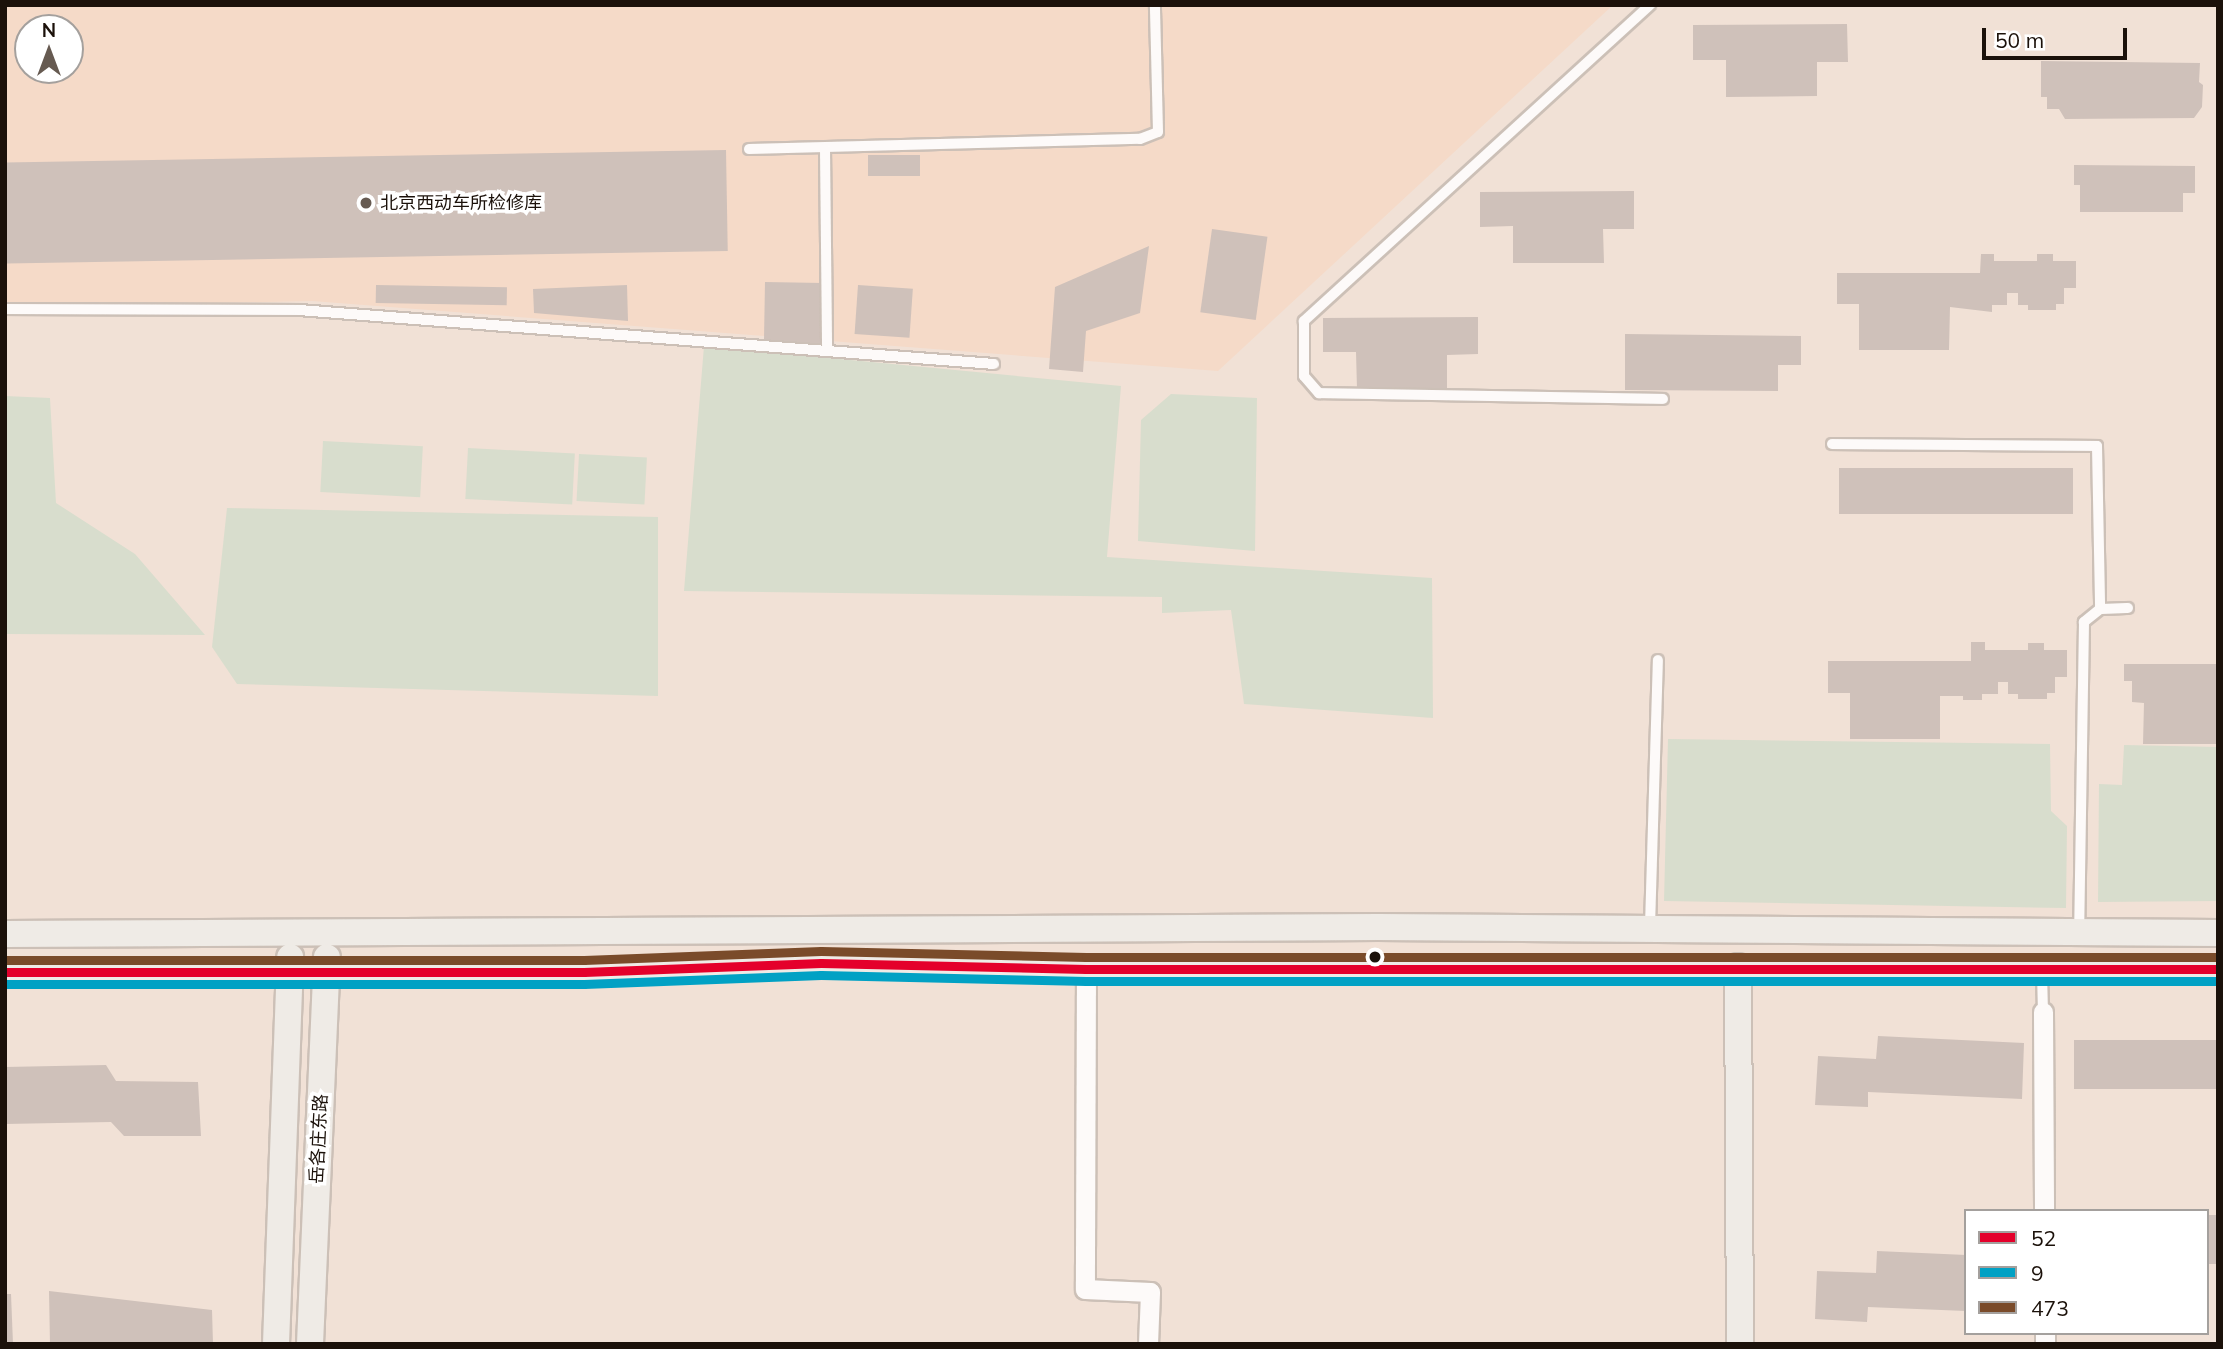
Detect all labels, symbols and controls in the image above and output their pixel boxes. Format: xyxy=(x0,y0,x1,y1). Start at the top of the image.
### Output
north arrow xyxy=(14,14,84,84)
scale bar xyxy=(1985,14,2130,58)
text: N xyxy=(42,18,56,42)
text: 50 m xyxy=(1995,27,2044,53)
place label: 北京西动车所检修库 xyxy=(380,192,542,214)
marker: 北京西动车所检修库 xyxy=(358,195,374,211)
unlabelled marker xyxy=(1368,950,1382,964)
street label: 岳各庄东路 xyxy=(306,1093,332,1185)
legend xyxy=(1964,1209,2209,1335)
text: 52 xyxy=(2031,1225,2056,1251)
text: 9 xyxy=(2031,1260,2044,1286)
text: 473 xyxy=(2031,1295,2069,1321)

